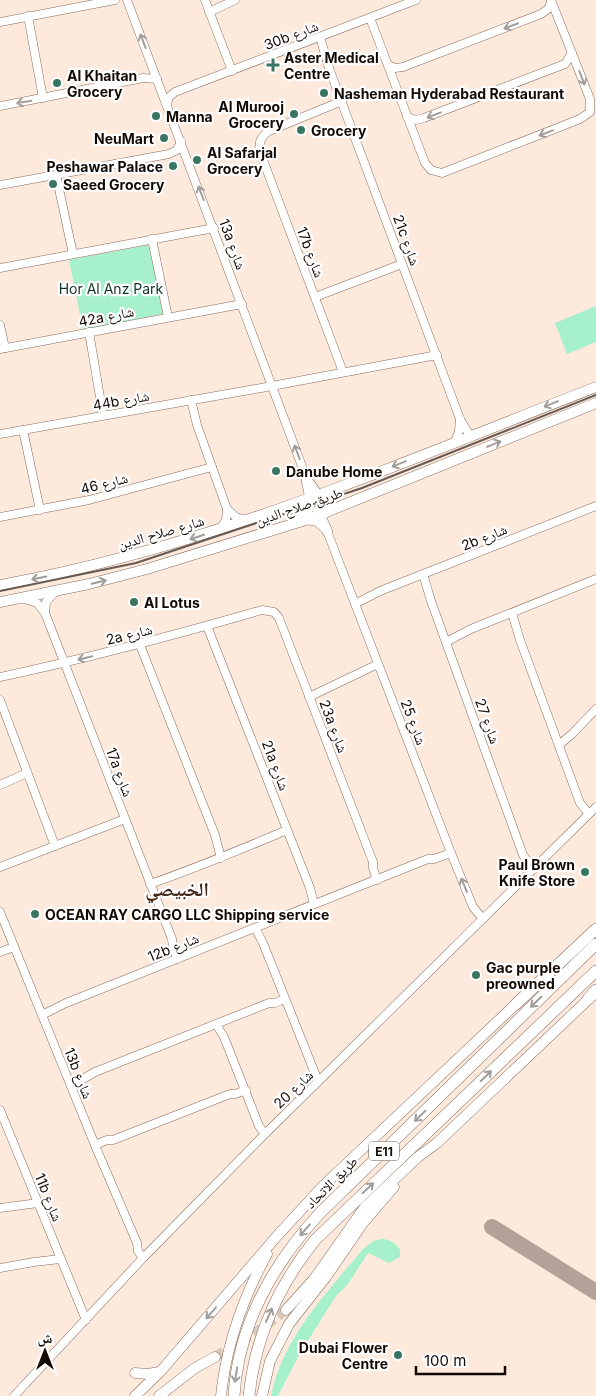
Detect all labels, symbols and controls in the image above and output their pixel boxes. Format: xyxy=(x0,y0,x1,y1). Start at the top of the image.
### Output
street label: 30b شارع xyxy=(262,17,321,55)
one-way arrow xyxy=(504,22,520,31)
one-way arrow xyxy=(138,34,147,49)
place label: Aster Medical Centre xyxy=(284,49,379,82)
marker: Aster Medical Centre xyxy=(266,58,280,72)
place label: Al Khaitan Grocery xyxy=(67,67,137,100)
one-way arrow xyxy=(577,70,587,85)
marker: Al Khaitan Grocery xyxy=(51,77,63,89)
place label: Nasheman Hyderabad Restaurant xyxy=(334,85,564,102)
marker: Nasheman Hyderabad Restaurant xyxy=(318,87,330,99)
one-way arrow xyxy=(16,97,32,107)
place label: Al Murooj Grocery xyxy=(218,98,285,131)
place label: Manna xyxy=(166,108,213,125)
marker: Al Murooj Grocery xyxy=(288,108,300,120)
marker: Manna xyxy=(150,110,162,122)
one-way arrow xyxy=(427,111,442,120)
place label: Grocery xyxy=(311,122,367,139)
marker: Grocery xyxy=(295,124,307,136)
one-way arrow xyxy=(539,128,554,138)
place label: NeuMart xyxy=(94,130,154,147)
marker: NeuMart xyxy=(158,132,170,144)
place label: Al Safarjal Grocery xyxy=(207,144,277,177)
marker: Al Safarjal Grocery xyxy=(191,154,203,166)
place label: Peshawar Palace xyxy=(46,158,163,175)
marker: Peshawar Palace xyxy=(167,160,179,172)
place label: Saeed Grocery xyxy=(63,176,165,193)
marker: Saeed Grocery xyxy=(47,178,59,190)
one-way arrow xyxy=(195,186,205,201)
street label: 21c شارع xyxy=(388,212,424,268)
street label: 13a شارع xyxy=(214,216,250,272)
street label: 17b شارع xyxy=(292,224,328,280)
park label: Hor Al Anz Park xyxy=(59,280,164,297)
street label: 42a شارع xyxy=(77,302,135,332)
street label: 44b شارع xyxy=(91,387,151,415)
one-way arrow xyxy=(544,400,559,410)
one-way arrow xyxy=(486,439,501,449)
one-way arrow xyxy=(292,445,301,460)
one-way arrow xyxy=(392,460,408,469)
place label: Danube Home xyxy=(286,463,382,480)
marker: Danube Home xyxy=(270,465,282,477)
street label: شارع 46 xyxy=(79,469,130,499)
street label: طريق صلاح الدين xyxy=(253,483,345,531)
street label: شارع صلاح الدين xyxy=(116,512,207,554)
street label: 2b شارع xyxy=(459,520,510,556)
one-way arrow xyxy=(189,532,205,542)
one-way arrow xyxy=(32,573,48,583)
one-way arrow xyxy=(91,576,107,586)
place label: Al Lotus xyxy=(144,594,200,611)
marker: Al Lotus xyxy=(128,596,140,608)
street label: 2a شارع xyxy=(104,620,154,650)
one-way arrow xyxy=(78,654,94,663)
street label: شارع 27 xyxy=(470,696,504,747)
street label: 23a شارع xyxy=(314,697,352,756)
street label: شارع 25 xyxy=(396,697,430,748)
street label: 21a شارع xyxy=(257,737,293,793)
street label: 17a شارع xyxy=(101,745,137,800)
place label: Paul Brown Knife Store xyxy=(499,856,575,889)
marker: Paul Brown Knife Store xyxy=(579,866,591,878)
district label: الخبيصي xyxy=(145,878,209,904)
one-way arrow xyxy=(459,878,468,893)
place label: OCEAN RAY CARGO LLC Shipping service xyxy=(45,906,329,923)
marker: OCEAN RAY CARGO LLC Shipping service xyxy=(29,908,41,920)
street label: 12b شارع xyxy=(145,929,202,967)
place label: Gac purple preowned xyxy=(486,959,561,992)
marker: Gac purple preowned xyxy=(470,969,482,981)
one-way arrow xyxy=(530,996,542,1008)
street label: 13b شارع xyxy=(59,1045,97,1102)
street label: شارع 20 xyxy=(270,1066,318,1113)
one-way arrow xyxy=(479,1070,492,1082)
one-way arrow xyxy=(414,1110,426,1122)
road number: E11 xyxy=(369,1142,399,1160)
street label: طريق الاتحاد xyxy=(301,1152,362,1213)
street label: 11b شارع xyxy=(30,1170,66,1224)
one-way arrow xyxy=(362,1182,374,1194)
one-way arrow xyxy=(299,1224,310,1237)
one-way arrow xyxy=(205,1306,217,1319)
one-way arrow xyxy=(264,1308,274,1323)
north arrow xyxy=(20,1326,70,1376)
text: ش xyxy=(38,1329,53,1347)
place label: Dubai Flower Centre xyxy=(299,1339,388,1372)
scale bar xyxy=(416,1344,505,1376)
marker: Dubai Flower Centre xyxy=(392,1349,404,1361)
text: 100 m xyxy=(424,1351,466,1370)
one-way arrow xyxy=(231,1367,241,1383)

